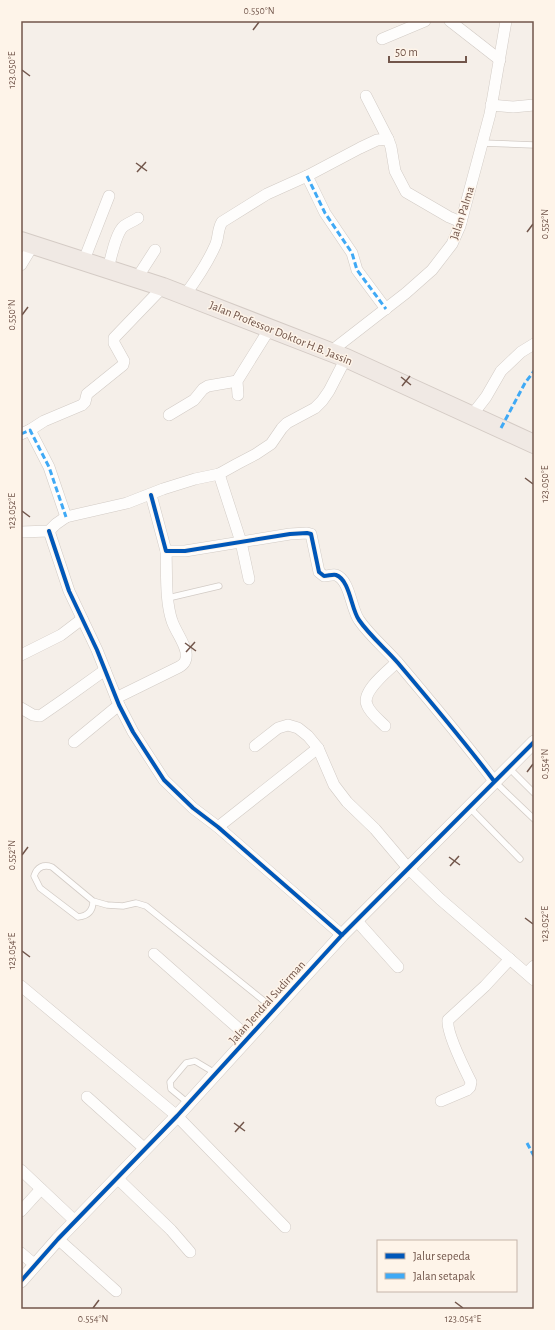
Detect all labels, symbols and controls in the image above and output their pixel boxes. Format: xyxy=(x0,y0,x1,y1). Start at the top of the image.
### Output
text: 0.550°N xyxy=(244,6,274,16)
scale bar xyxy=(389,38,466,64)
text: 50 m xyxy=(395,46,418,58)
text: 123.050°E xyxy=(7,51,17,88)
street label: Jalan Palma xyxy=(448,184,476,241)
text: 0.552°N xyxy=(540,209,550,239)
street label: Jalan Professor Doktor H.B. Jassin xyxy=(208,299,354,367)
text: 0.550°N xyxy=(7,300,17,330)
text: 123.050°E xyxy=(540,465,550,502)
text: 123.052°E xyxy=(7,493,17,529)
text: 0.554°N xyxy=(540,749,550,779)
text: 0.552°N xyxy=(7,840,17,870)
text: 123.052°E xyxy=(540,906,550,942)
text: 123.054°E xyxy=(7,933,17,969)
street label: Jalan Jendral Sudirman xyxy=(227,958,307,1046)
legend xyxy=(377,1240,517,1292)
text: Jalur sepeda xyxy=(413,1250,471,1262)
text: Jalan setapak xyxy=(413,1270,476,1282)
text: 0.554°N xyxy=(78,1314,108,1324)
text: 123.054°E xyxy=(445,1314,481,1324)

